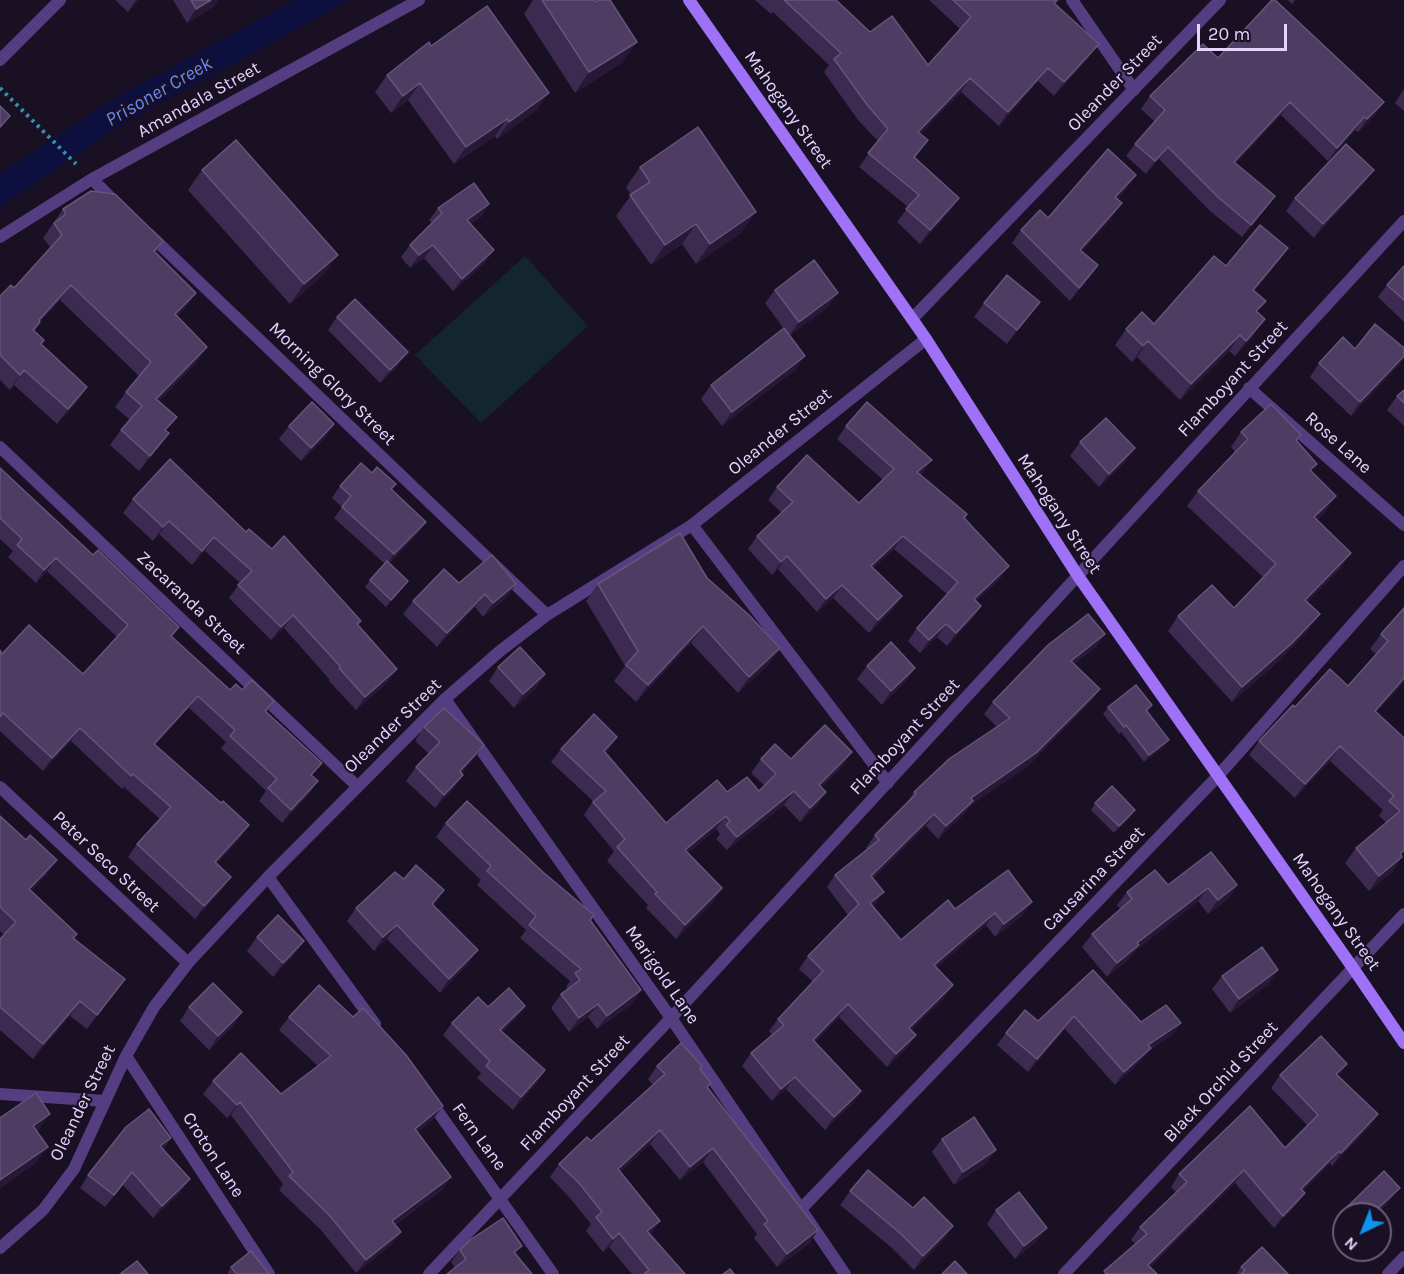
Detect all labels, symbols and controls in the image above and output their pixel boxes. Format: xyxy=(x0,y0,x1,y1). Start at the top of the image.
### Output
scale bar xyxy=(1200,12,1290,50)
text: 20 m xyxy=(1208,23,1250,45)
street label: Oleander Street xyxy=(1063,30,1167,136)
street label: Mahogany Street xyxy=(739,47,837,173)
water label: Prisoner Creek xyxy=(101,52,217,132)
street label: Amandala Street xyxy=(134,57,264,143)
street label: Flamboyant Street xyxy=(1173,316,1293,442)
street label: Morning Glory Street xyxy=(264,318,400,450)
street label: Oleander Street xyxy=(724,384,836,480)
street label: Rose Lane xyxy=(1300,407,1376,479)
street label: Mahogany Street xyxy=(1012,450,1106,578)
street label: Zacaranda Street xyxy=(132,547,250,659)
street label: Oleander Street xyxy=(340,674,446,778)
street label: Flamboyant Street xyxy=(845,674,965,800)
street label: Peter Seco Street xyxy=(48,807,164,917)
street label: Causarina Street xyxy=(1038,822,1150,936)
street label: Mahogany Street xyxy=(1287,849,1385,975)
street label: Marigold Lane xyxy=(620,922,704,1028)
street label: Black Orchid Street xyxy=(1159,1017,1283,1147)
street label: Flamboyant Street xyxy=(515,1030,635,1156)
street label: Oleander Street xyxy=(46,1041,120,1165)
street label: Fern Lane xyxy=(447,1099,511,1175)
street label: Croton Lane xyxy=(177,1108,249,1202)
north arrow xyxy=(1332,1202,1392,1262)
text: N xyxy=(1340,1233,1361,1255)

